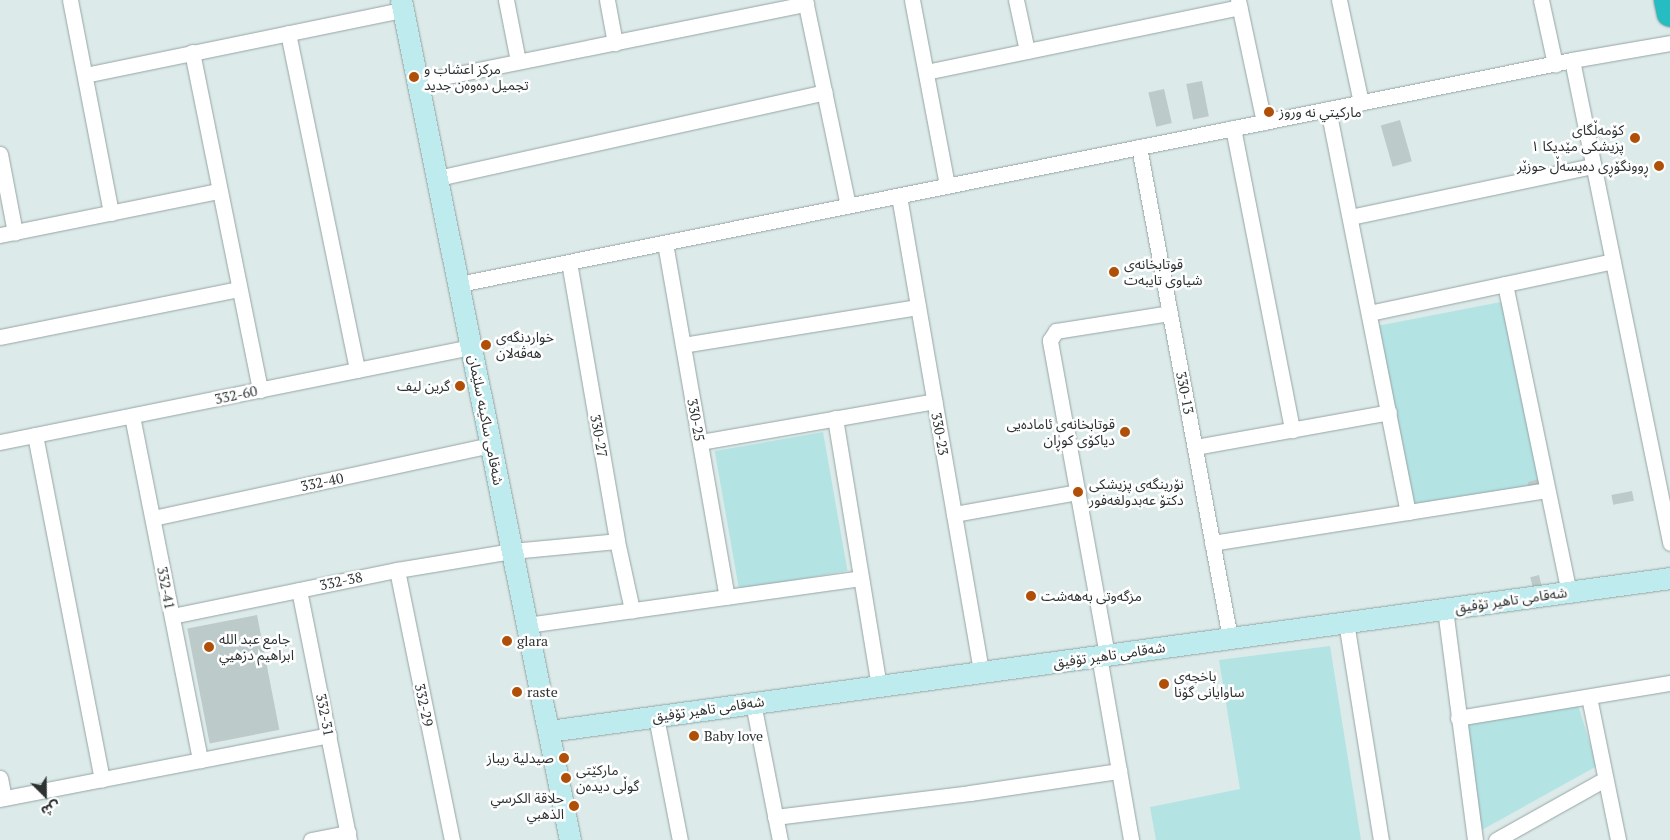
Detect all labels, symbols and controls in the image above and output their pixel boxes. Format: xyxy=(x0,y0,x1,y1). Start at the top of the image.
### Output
place label: مرکز اعشاب و تجمیل دەوەن جدید xyxy=(424,61,529,94)
marker: مرکز اعشاب و تجمیل دەوەن جدید xyxy=(408,71,420,83)
place label: ماركيتي نه وروز xyxy=(1279,104,1362,120)
marker: ماركيتي نه وروز xyxy=(1263,106,1275,118)
place label: کۆمەڵگای پزیشکی مێدیکا ١ xyxy=(1531,122,1624,154)
marker: کۆمەڵگای پزیشکی مێدیکا ١ xyxy=(1628,131,1642,145)
place label: ڕوونگۆڕی دەیسەڵ حوزێر xyxy=(1517,158,1649,174)
marker: ڕوونگۆڕی دەیسەڵ حوزێر xyxy=(1653,160,1665,172)
place label: قوتابخانەی شیاوی تایبەت xyxy=(1124,256,1203,288)
marker: قوتابخانەی شیاوی تایبەت xyxy=(1108,266,1120,278)
place label: خواردنگەی هەڤەلان xyxy=(496,329,554,362)
marker: خواردنگەی هەڤەلان xyxy=(480,339,492,351)
street label: شەقامی ساکینە سلێمان xyxy=(465,353,507,487)
street label: 330-13 xyxy=(1173,370,1197,416)
place label: گرین لیف xyxy=(397,378,450,394)
marker: گرین لیف xyxy=(454,380,466,392)
street label: 332-60 xyxy=(213,382,259,408)
street label: 330-25 xyxy=(684,397,708,443)
street label: 330-23 xyxy=(928,411,952,457)
street label: 330-27 xyxy=(587,413,611,459)
place label: قوتابخانەی ئامادەیی دیاکۆی کوڕان xyxy=(1006,416,1115,448)
marker: قوتابخانەی ئامادەیی دیاکۆی کوڕان xyxy=(1119,426,1131,438)
street label: 332-40 xyxy=(299,469,345,495)
place label: نۆرینگەی پزیشکی دکتۆ عەبدولغەفور xyxy=(1089,476,1184,508)
marker: نۆرینگەی پزیشکی دکتۆ عەبدولغەفور xyxy=(1071,485,1085,499)
street label: 332-41 xyxy=(154,565,178,611)
street label: 332-38 xyxy=(318,568,364,594)
street label: شەقامی تاهیر تۆفیق xyxy=(1454,584,1568,616)
place label: مزگەوتی بەهەشت xyxy=(1041,588,1142,604)
marker: مزگەوتی بەهەشت xyxy=(1025,590,1037,602)
place label: جامع عبد الله ابراهيم دزهيي xyxy=(219,631,294,664)
place label: glara xyxy=(517,633,548,649)
marker: glara xyxy=(501,635,513,647)
street label: شەقامی تاهیر تۆفیق xyxy=(1052,639,1166,671)
marker: جامع عبد الله ابراهيم دزهيي xyxy=(203,641,215,653)
place label: باخچەی ساوایانی گۆنا xyxy=(1174,668,1245,700)
marker: باخچەی ساوایانی گۆنا xyxy=(1158,678,1170,690)
street label: 332-29 xyxy=(411,682,437,728)
place label: raste xyxy=(527,684,558,700)
marker: raste xyxy=(511,686,523,698)
street label: 332-31 xyxy=(313,692,337,738)
street label: شەقامی تاهیر تۆفیق xyxy=(651,693,765,725)
place label: Baby love xyxy=(704,728,763,744)
marker: Baby love xyxy=(688,730,700,742)
place label: صيدلية ريباز xyxy=(487,750,554,766)
marker: صيدلية ريباز xyxy=(558,752,570,764)
place label: مارکێتی گوڵی دیدەن xyxy=(576,762,639,794)
north arrow xyxy=(20,770,70,820)
marker: مارکێتی گوڵی دیدەن xyxy=(560,772,572,784)
place label: حلاقة الكرسي الذهبي xyxy=(490,790,564,822)
text: ش xyxy=(39,797,64,822)
marker: حلاقة الكرسي الذهبي xyxy=(568,800,580,812)

